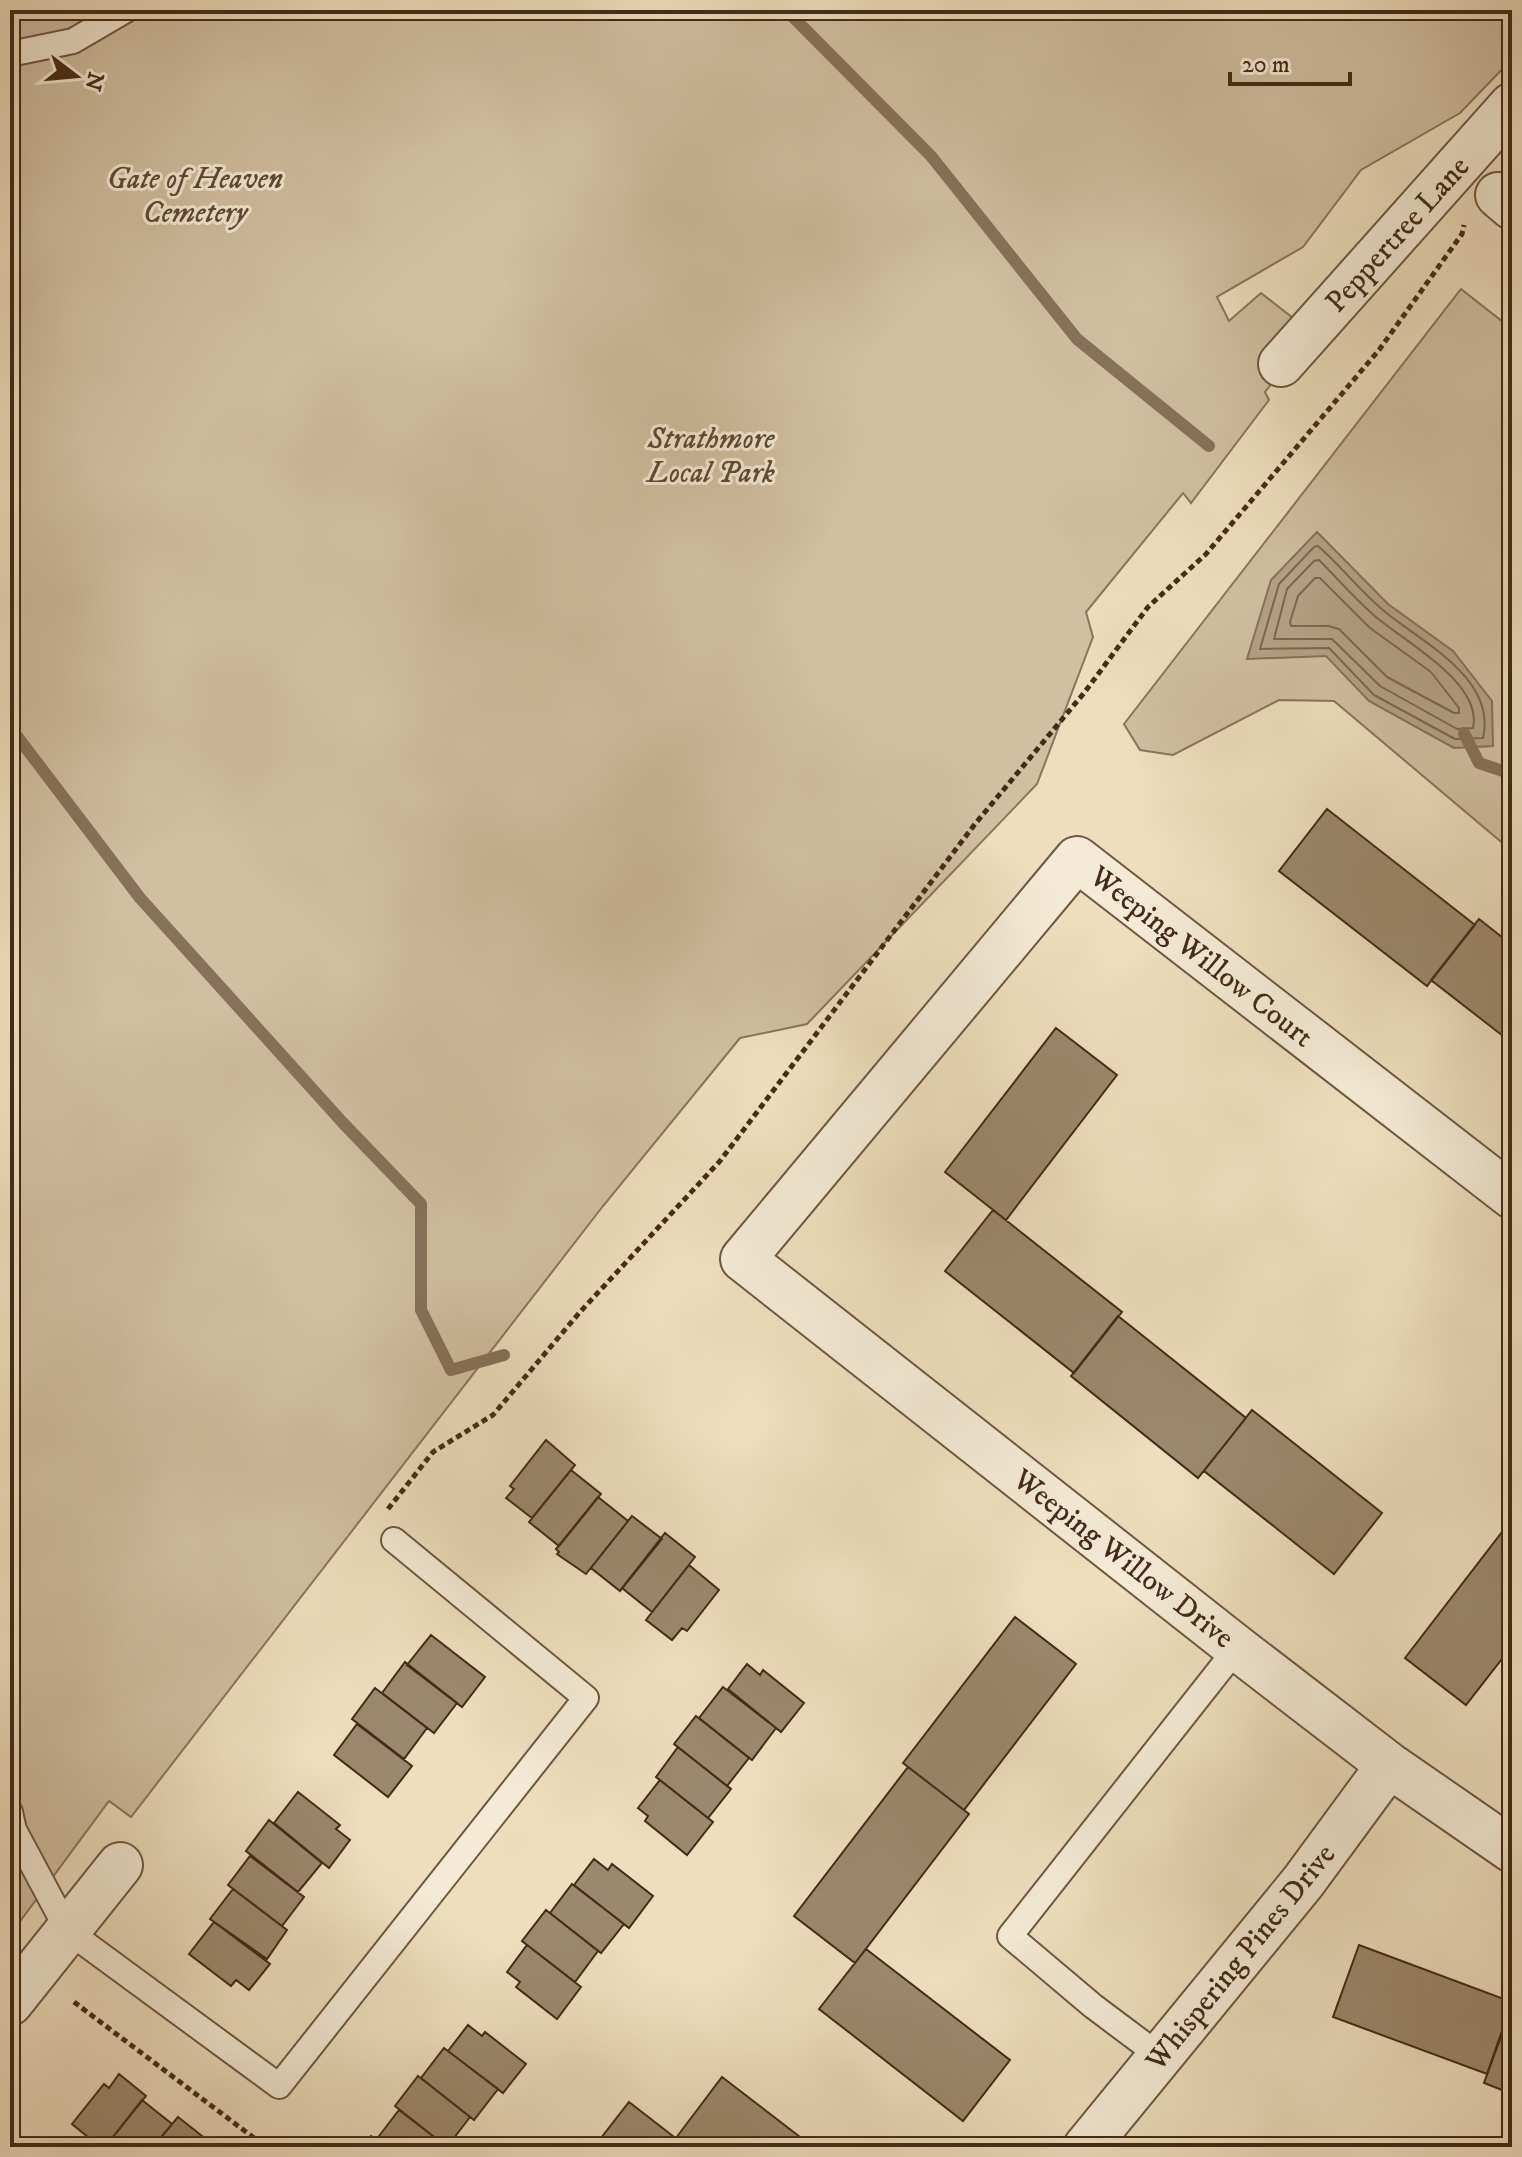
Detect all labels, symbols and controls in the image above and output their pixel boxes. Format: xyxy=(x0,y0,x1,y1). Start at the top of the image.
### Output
north arrow xyxy=(36,36,116,116)
scale bar xyxy=(1230,36,1350,86)
text: 20 m xyxy=(1242,50,1290,80)
text: N xyxy=(78,69,109,94)
street label: Peppertree Lane xyxy=(1318,149,1478,321)
park label: Gate of Heaven Cemetery xyxy=(107,161,283,232)
park label: Strathmore Local Park xyxy=(645,421,775,492)
street label: Weeping Willow Court xyxy=(1081,858,1320,1056)
street label: Weeping Willow Drive xyxy=(1004,1461,1241,1657)
street label: Whispering Pines Drive xyxy=(1138,1837,1344,2080)

